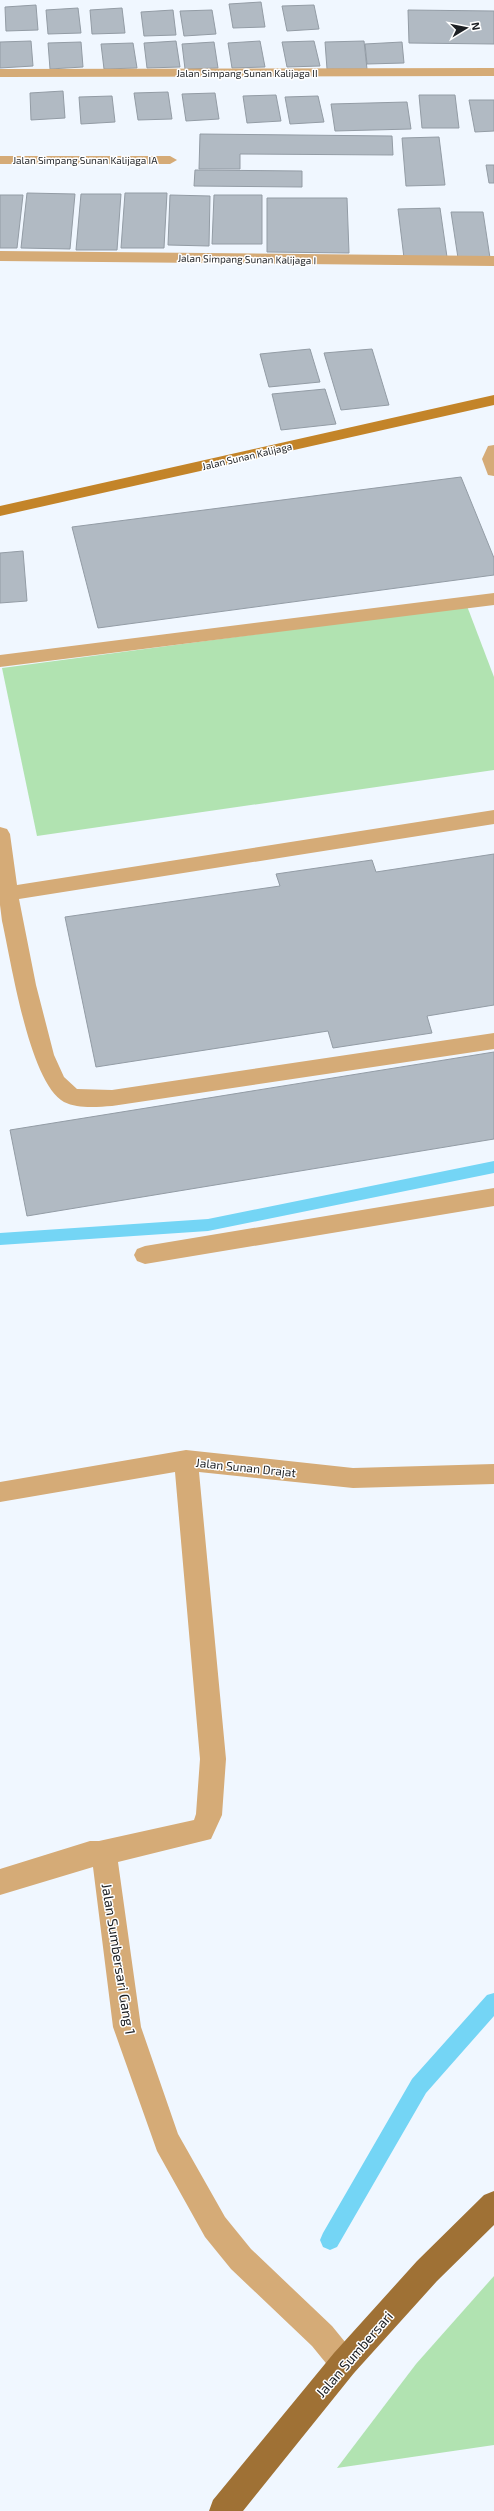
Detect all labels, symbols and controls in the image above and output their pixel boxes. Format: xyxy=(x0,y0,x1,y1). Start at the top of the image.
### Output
north arrow xyxy=(446,8,486,48)
text: N xyxy=(469,21,483,31)
street label: Jalan Simpang Sunan Kalijaga II xyxy=(176,67,318,79)
street label: Jalan Simpang Sunan Kalijaga IA xyxy=(13,154,158,166)
street label: Jalan Simpang Sunan Kalijaga I xyxy=(178,252,316,266)
street label: Jalan Sunan Kalijaga xyxy=(201,440,293,472)
street label: Jalan Sunan Drajat xyxy=(195,1455,297,1480)
street label: Jalan Sumbersari Gang 1 xyxy=(99,1882,139,2036)
street label: Jalan Sumbersari xyxy=(312,2307,396,2401)

